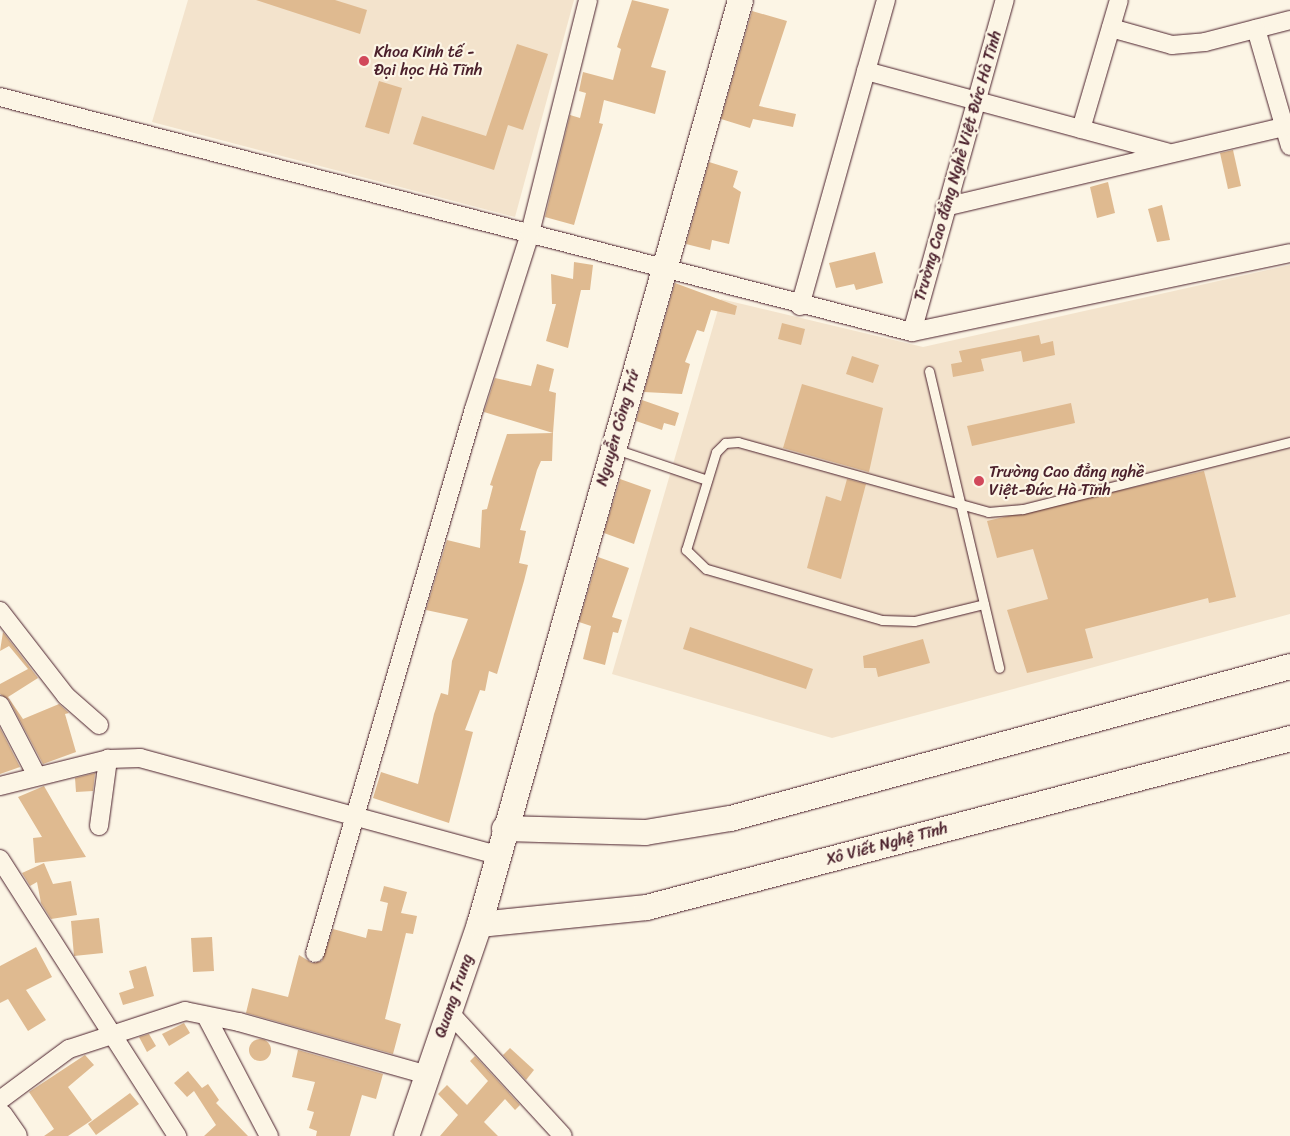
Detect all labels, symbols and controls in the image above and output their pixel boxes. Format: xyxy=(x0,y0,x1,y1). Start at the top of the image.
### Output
street label: Trường Cao đẳng Nghề Việt Đức Hà Tĩnh xyxy=(910,28,1006,304)
place label: Khoa Kinh tế - Đại học Hà Tĩnh xyxy=(374,42,483,80)
marker: Khoa Kinh tế - Đại học Hà Tĩnh xyxy=(358,55,370,67)
street label: Nguyễn Công Trứ xyxy=(592,368,644,488)
place label: Trường Cao đẳng nghề Việt-Đức Hà Tĩnh xyxy=(989,462,1144,500)
marker: Trường Cao đẳng nghề Việt-Đức Hà Tĩnh xyxy=(973,475,985,487)
street label: Xô Viết Nghệ Tĩnh xyxy=(824,819,950,869)
street label: Quang Trung xyxy=(431,952,477,1040)

